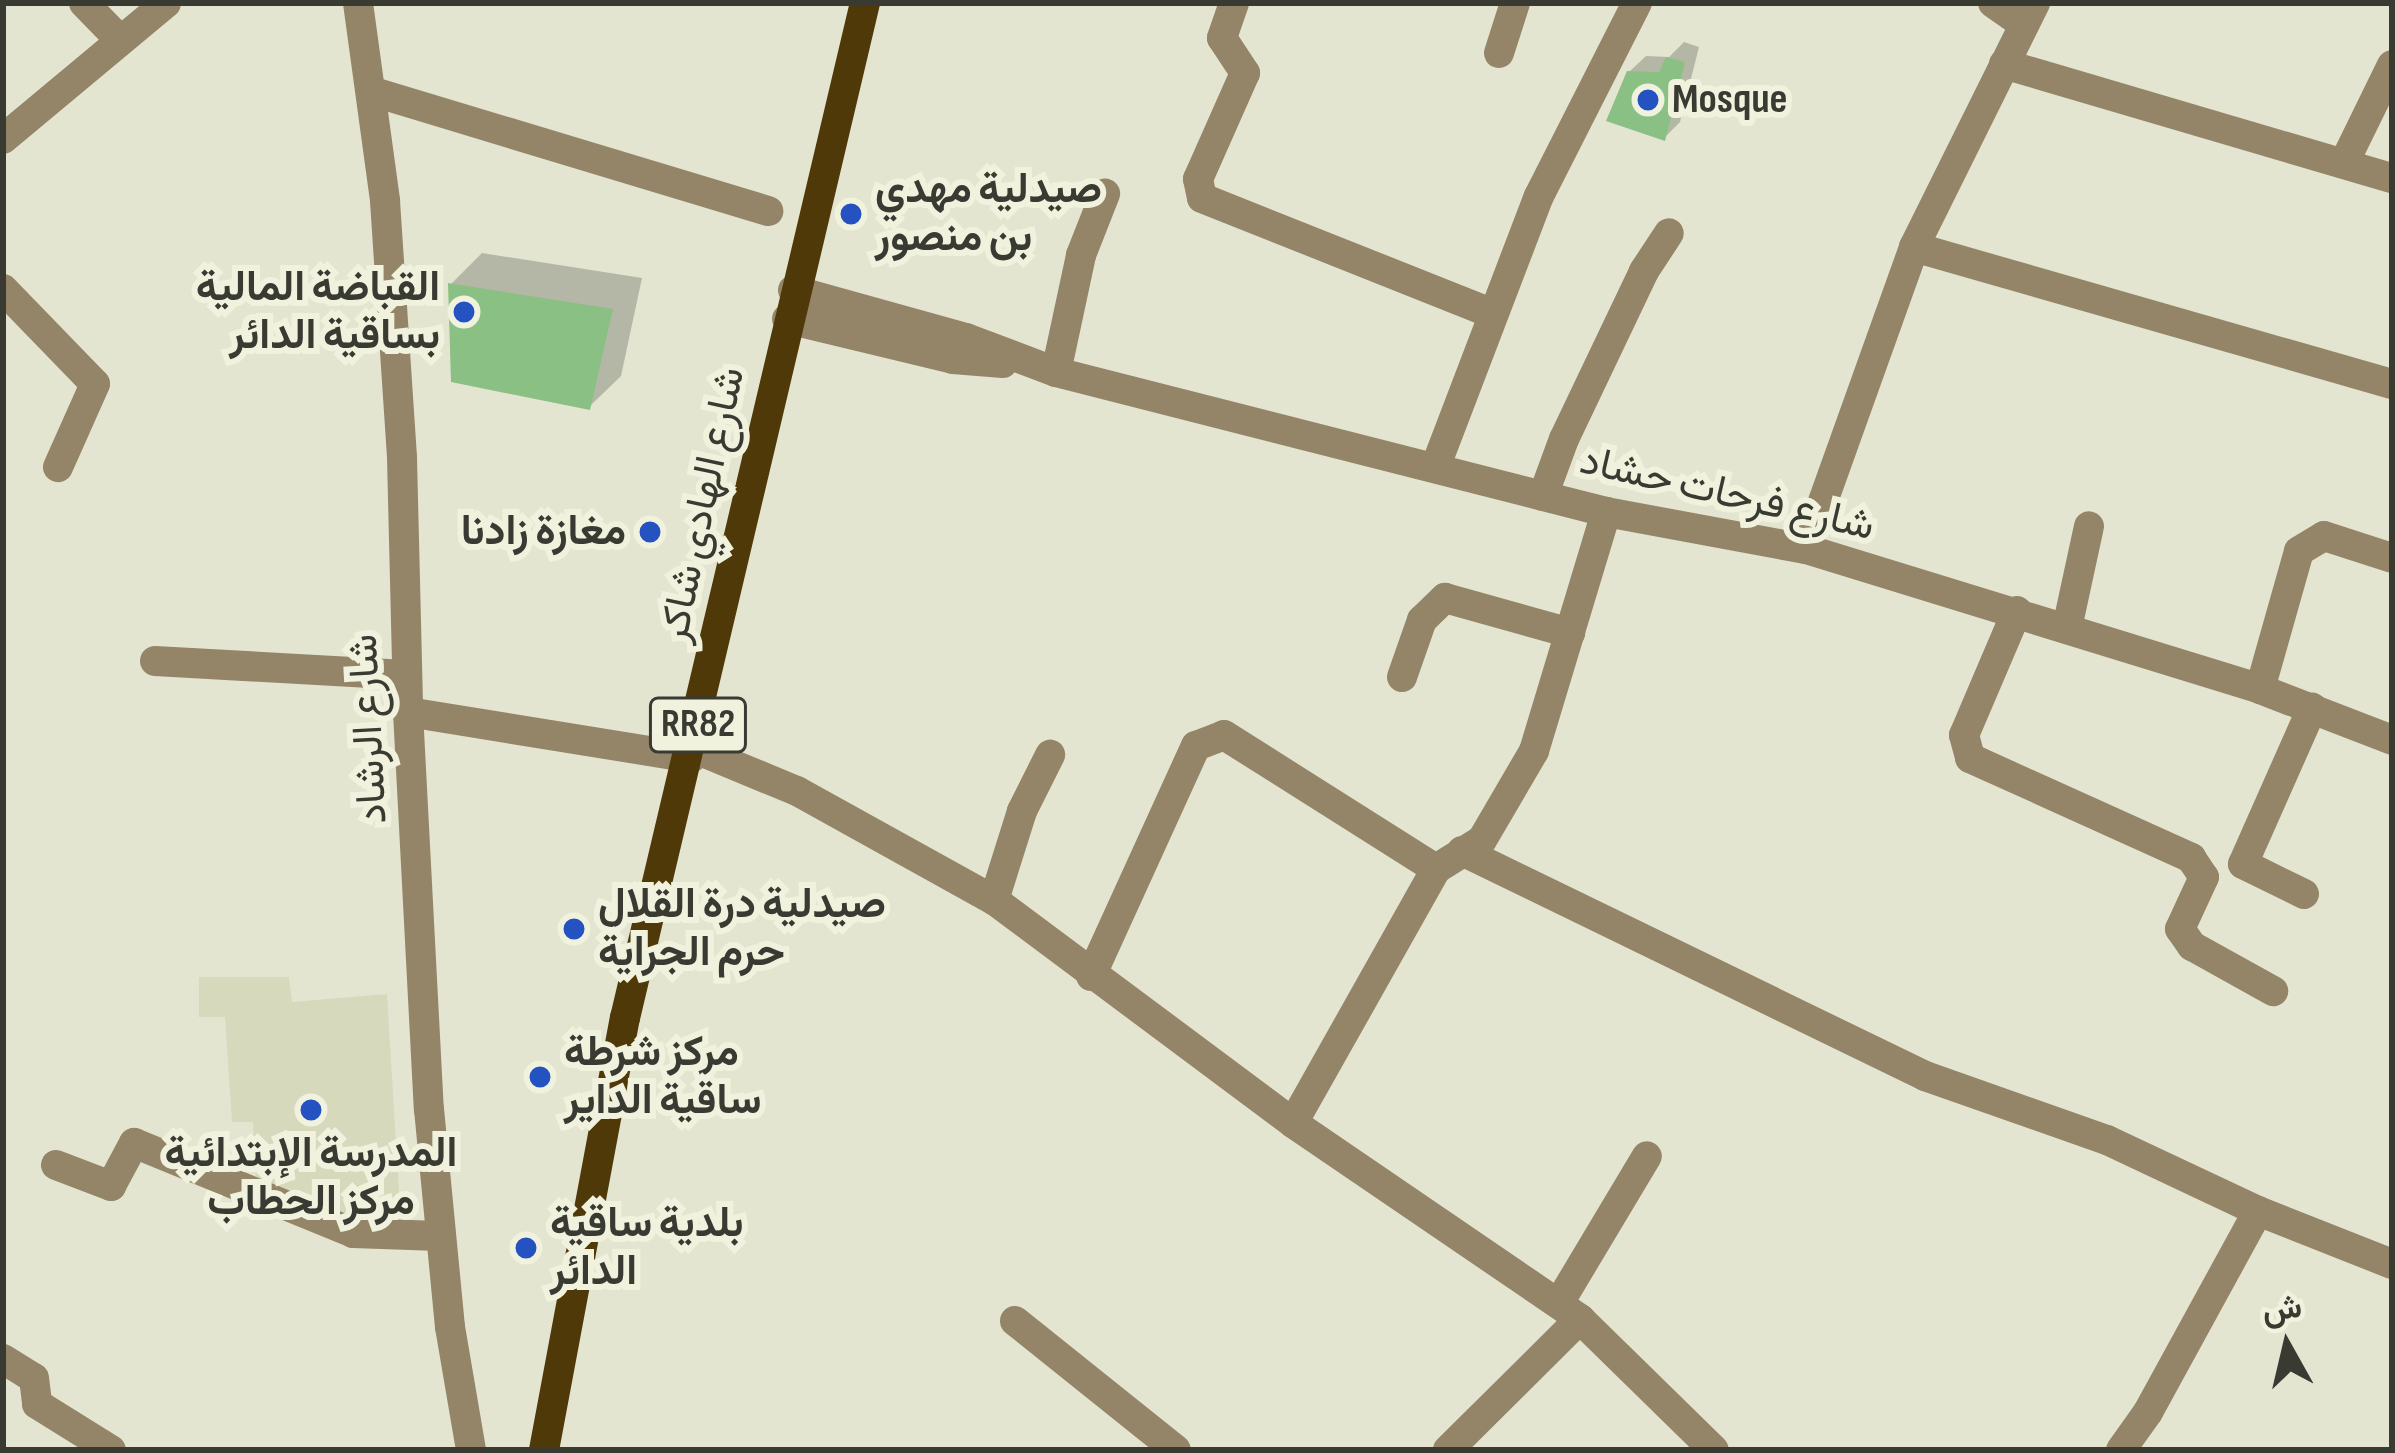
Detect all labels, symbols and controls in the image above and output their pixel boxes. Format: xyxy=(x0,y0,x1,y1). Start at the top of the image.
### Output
place label: Mosque xyxy=(1672,75,1788,125)
marker: Mosque xyxy=(1635,87,1661,113)
place label: صيدلية مهدي بن منصور xyxy=(875,165,1102,264)
marker: صيدلية مهدي بن منصور xyxy=(838,201,864,227)
place label: القباضة المالية بساقية الدائر xyxy=(196,263,440,362)
marker: القباضة المالية بساقية الدائر xyxy=(451,299,477,325)
street label: شارع الهادي شاكر xyxy=(649,363,757,647)
street label: شارع فرحات حشاد xyxy=(1575,436,1879,552)
place label: مغازة زادنا xyxy=(461,507,626,557)
marker: مغازة زادنا xyxy=(637,519,663,545)
street label: شارع الرشاد xyxy=(339,633,399,825)
road number: RR82 xyxy=(647,692,749,758)
place label: صيدلية درة القلال حرم الجراية xyxy=(598,880,886,978)
marker: صيدلية درة القلال حرم الجراية xyxy=(561,916,587,942)
place label: مركز شرطة ساقية الداير xyxy=(564,1028,762,1126)
marker: مركز شرطة ساقية الداير xyxy=(527,1064,553,1090)
marker: المدرسة الإبتدائية مركز الحطاب xyxy=(298,1097,324,1123)
place label: المدرسة الإبتدائية مركز الحطاب xyxy=(165,1129,457,1228)
place label: بلدية ساقية الدائر xyxy=(550,1199,744,1298)
marker: بلدية ساقية الدائر xyxy=(513,1235,539,1261)
north arrow xyxy=(2227,1285,2347,1405)
text: ش xyxy=(2260,1287,2304,1332)

